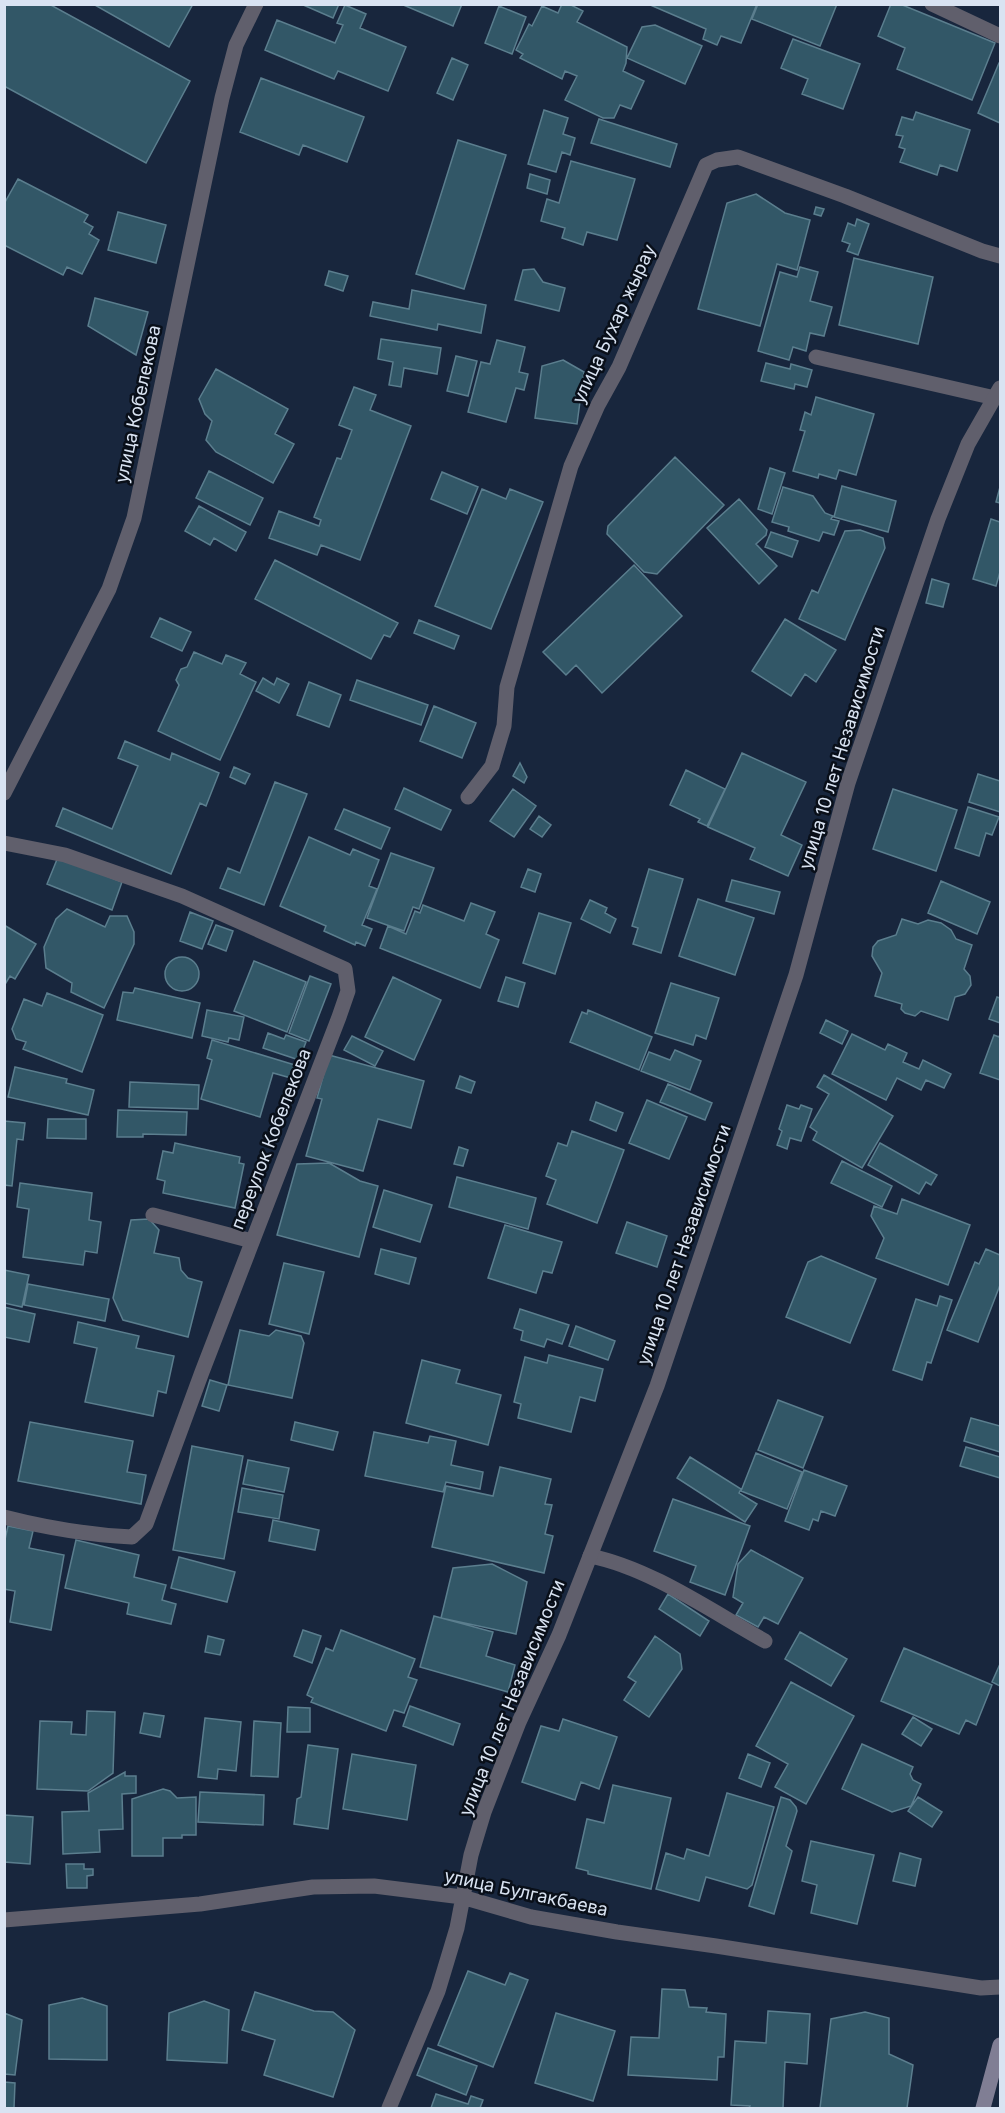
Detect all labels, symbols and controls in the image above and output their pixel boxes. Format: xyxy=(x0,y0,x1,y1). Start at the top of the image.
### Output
street label: улица Бухар жырау xyxy=(567,241,660,407)
street label: улица Кобелекова xyxy=(111,323,165,485)
street label: улица 10 лет Независимости xyxy=(794,624,889,872)
street label: переулок Кобелекова xyxy=(226,1045,315,1232)
street label: улица 10 лет Независимости xyxy=(632,1122,735,1368)
street label: улица 10 лет Независимости xyxy=(454,1577,569,1819)
street label: улица Булгакбаева xyxy=(442,1865,610,1920)

